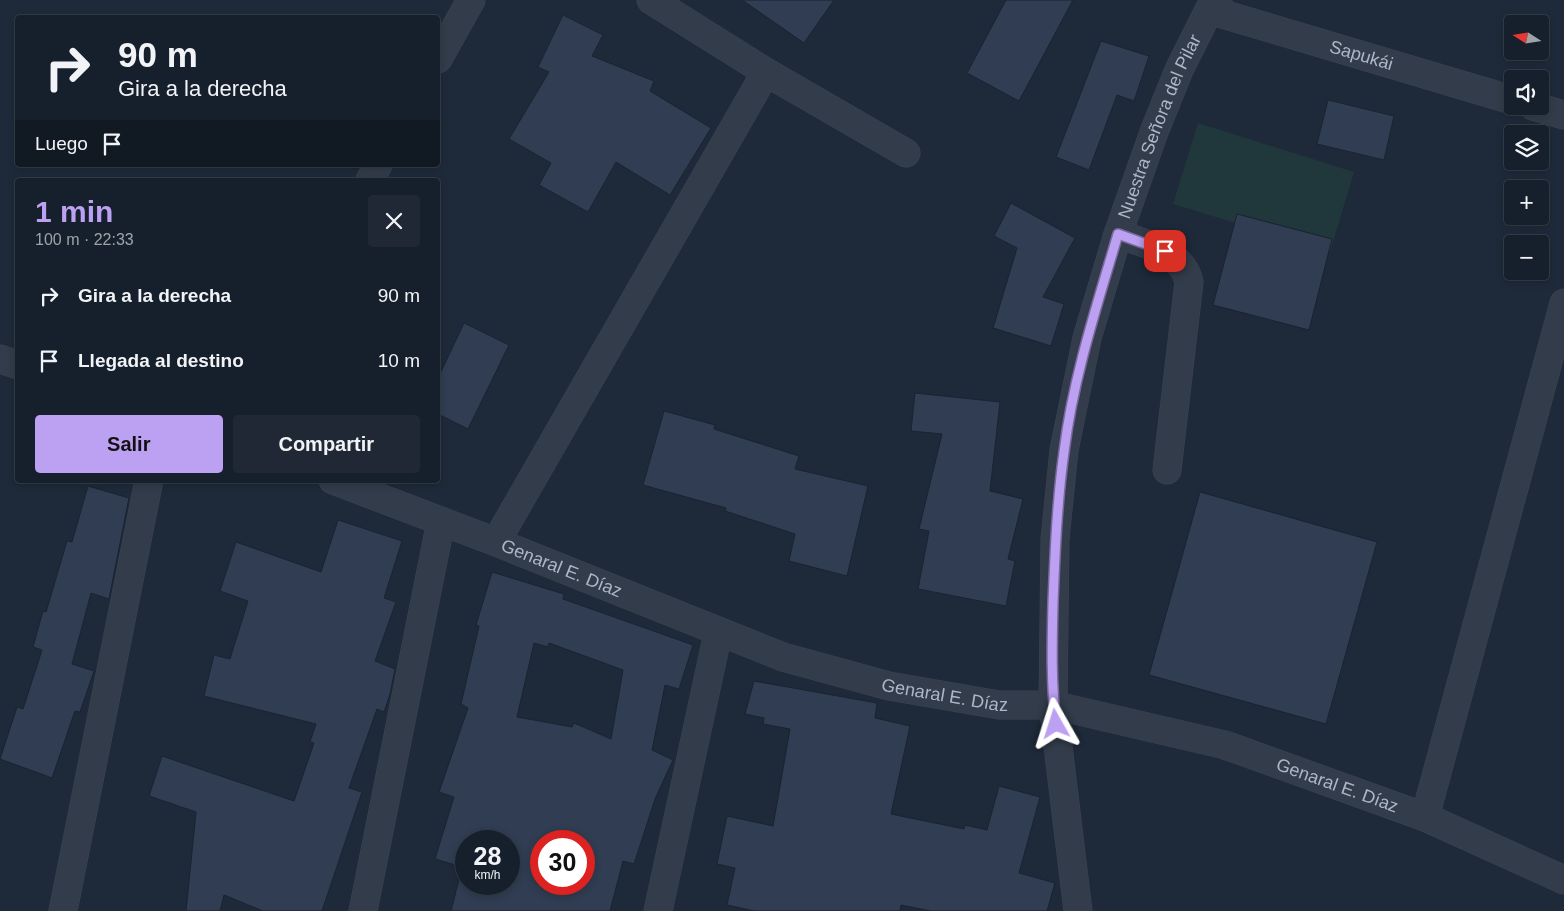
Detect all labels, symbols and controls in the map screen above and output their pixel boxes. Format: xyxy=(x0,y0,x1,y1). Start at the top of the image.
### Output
north arrow xyxy=(1504,15,1549,60)
map controls xyxy=(1504,15,1549,280)
street label: Nuestra Señora del Pilar xyxy=(1114,31,1205,221)
icon: right xyxy=(35,35,100,100)
text: 90 m xyxy=(118,35,198,74)
street label: Sapukái xyxy=(1327,36,1395,74)
button: sound xyxy=(1504,70,1549,115)
text: Gira a la derecha xyxy=(118,76,287,101)
button: layers xyxy=(1504,125,1549,170)
icon: arrive xyxy=(98,130,126,158)
text: Luego xyxy=(35,133,88,154)
button: + xyxy=(1504,180,1549,225)
text: 1 min xyxy=(35,195,113,228)
button: close xyxy=(368,195,420,247)
pin xyxy=(1144,230,1186,272)
text: 100 m · 22:33 xyxy=(35,231,134,248)
button: − xyxy=(1504,235,1549,280)
icon: arrive xyxy=(1151,237,1179,265)
icon: right xyxy=(35,282,63,310)
text: Gira a la derecha xyxy=(78,285,231,306)
text: 90 m xyxy=(378,285,420,306)
icon: arrive xyxy=(35,347,63,375)
text: Llegada al destino xyxy=(78,350,244,371)
text: 10 m xyxy=(378,350,420,371)
button: Salir xyxy=(35,415,223,473)
button: Compartir xyxy=(233,415,420,473)
street label: Genaral E. Díaz xyxy=(498,535,625,601)
street label: Genaral E. Díaz xyxy=(879,674,1008,715)
position arrow xyxy=(1029,697,1081,749)
street label: Genaral E. Díaz xyxy=(1274,754,1401,817)
speed limit sign: 30 xyxy=(530,830,595,895)
text: 28 xyxy=(474,842,501,870)
text: km/h xyxy=(474,868,501,882)

